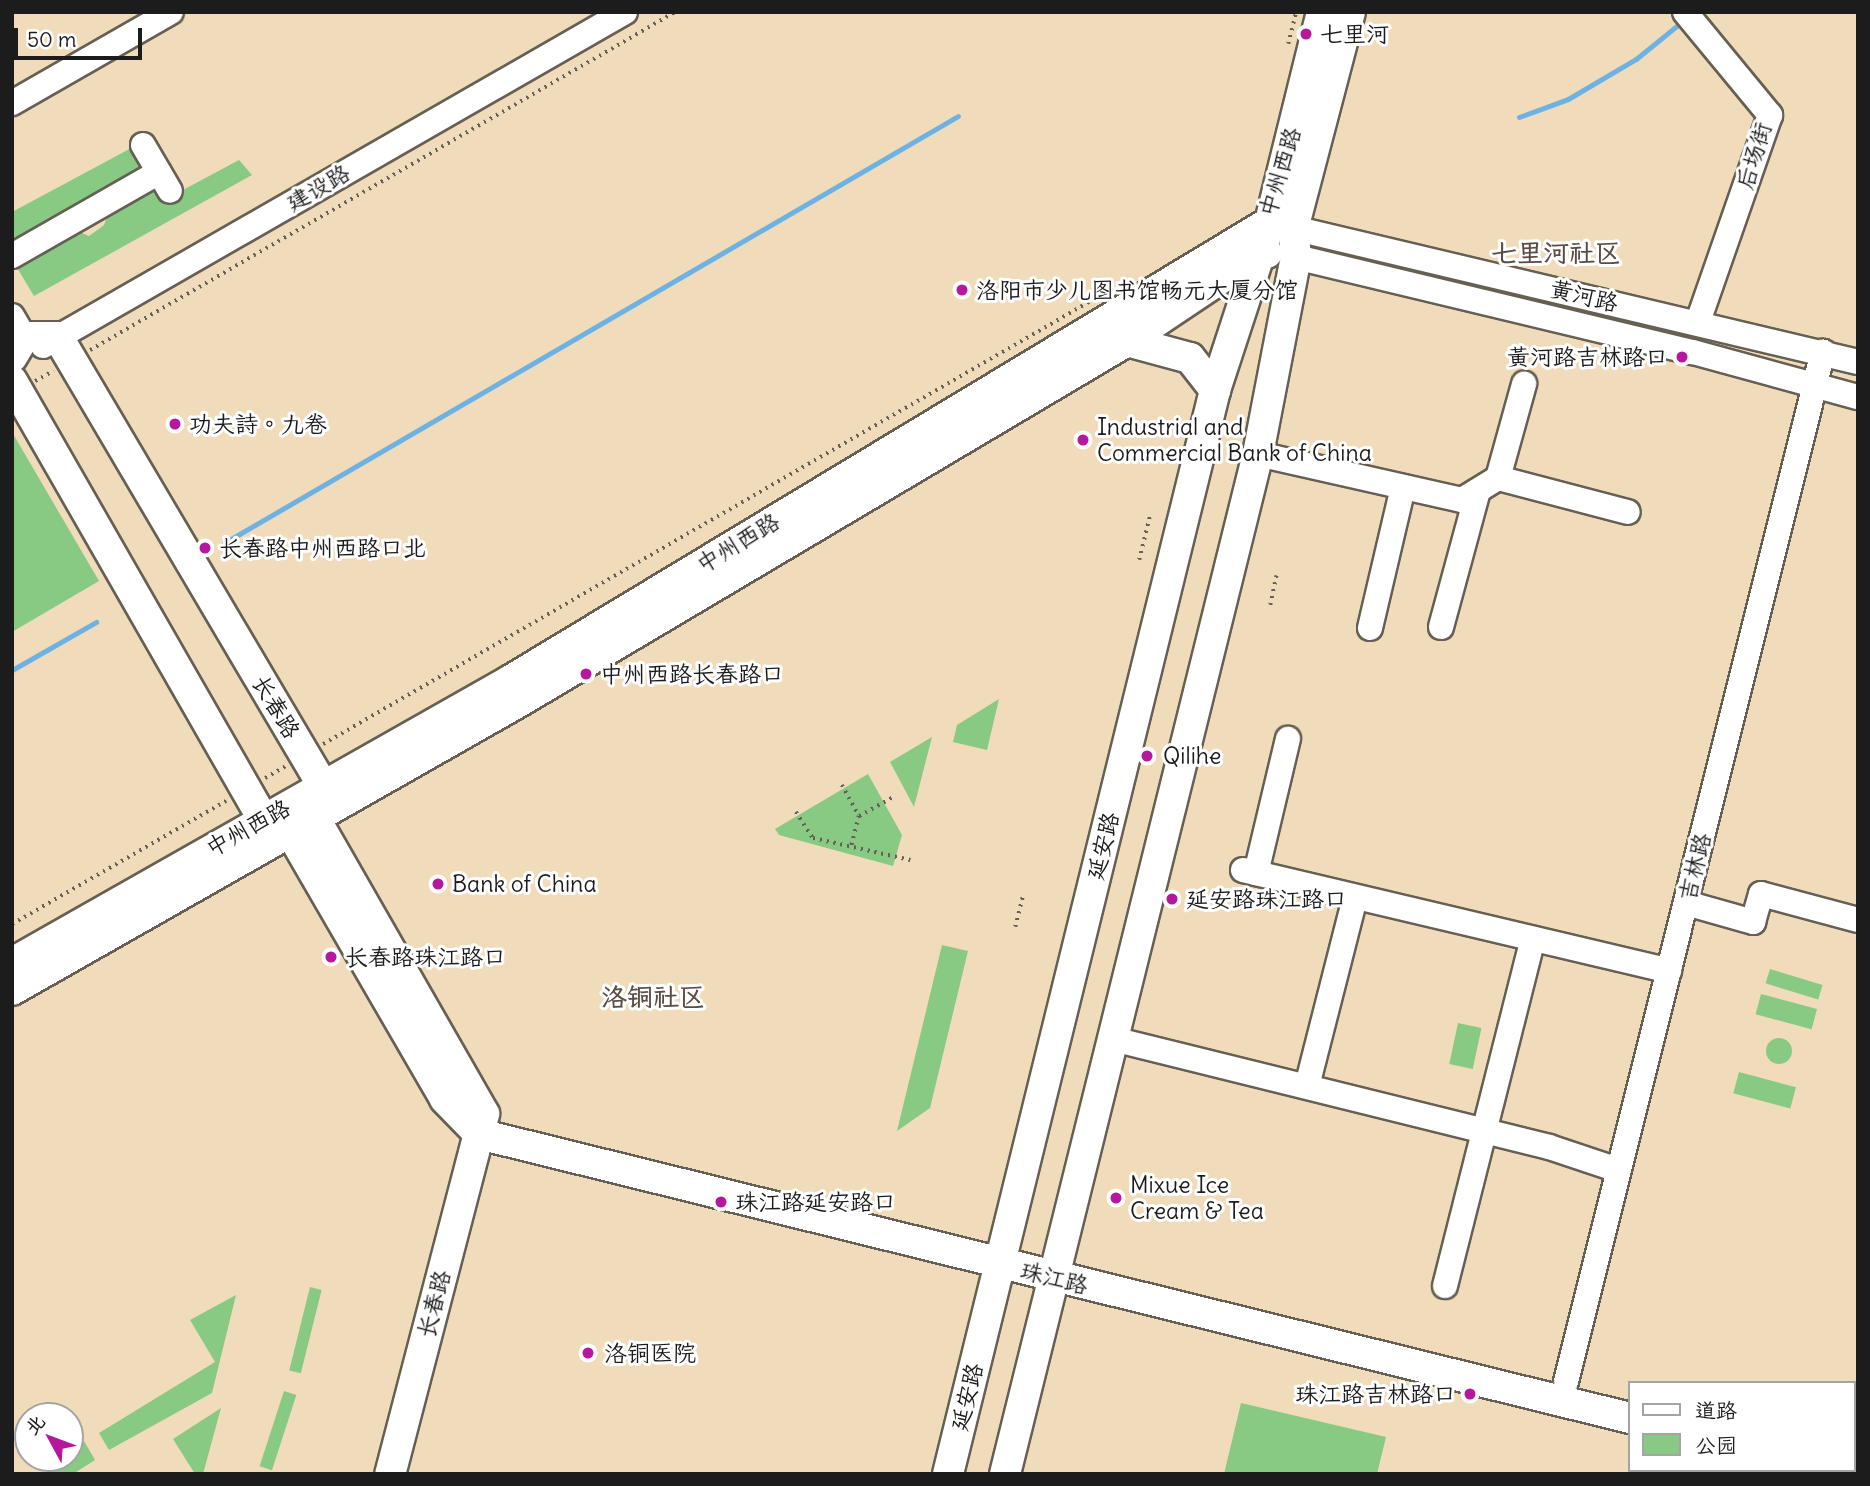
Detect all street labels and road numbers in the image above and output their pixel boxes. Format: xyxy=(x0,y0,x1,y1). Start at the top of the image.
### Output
street label: 后场街 xyxy=(1731,119,1777,193)
street label: 中州西路 xyxy=(1253,124,1307,220)
street label: 建设路 xyxy=(281,159,355,217)
street label: 黄河路 xyxy=(1547,275,1621,317)
street label: 中州西路 xyxy=(691,507,785,579)
street label: 长春路 xyxy=(246,670,306,744)
street label: 中州西路 xyxy=(201,794,295,862)
street label: 延安路 xyxy=(1081,809,1125,883)
street label: 吉林路 xyxy=(1673,830,1717,904)
street label: 珠江路 xyxy=(1017,1256,1091,1300)
street label: 长春路 xyxy=(412,1267,456,1341)
street label: 延安路 xyxy=(945,1360,989,1434)

